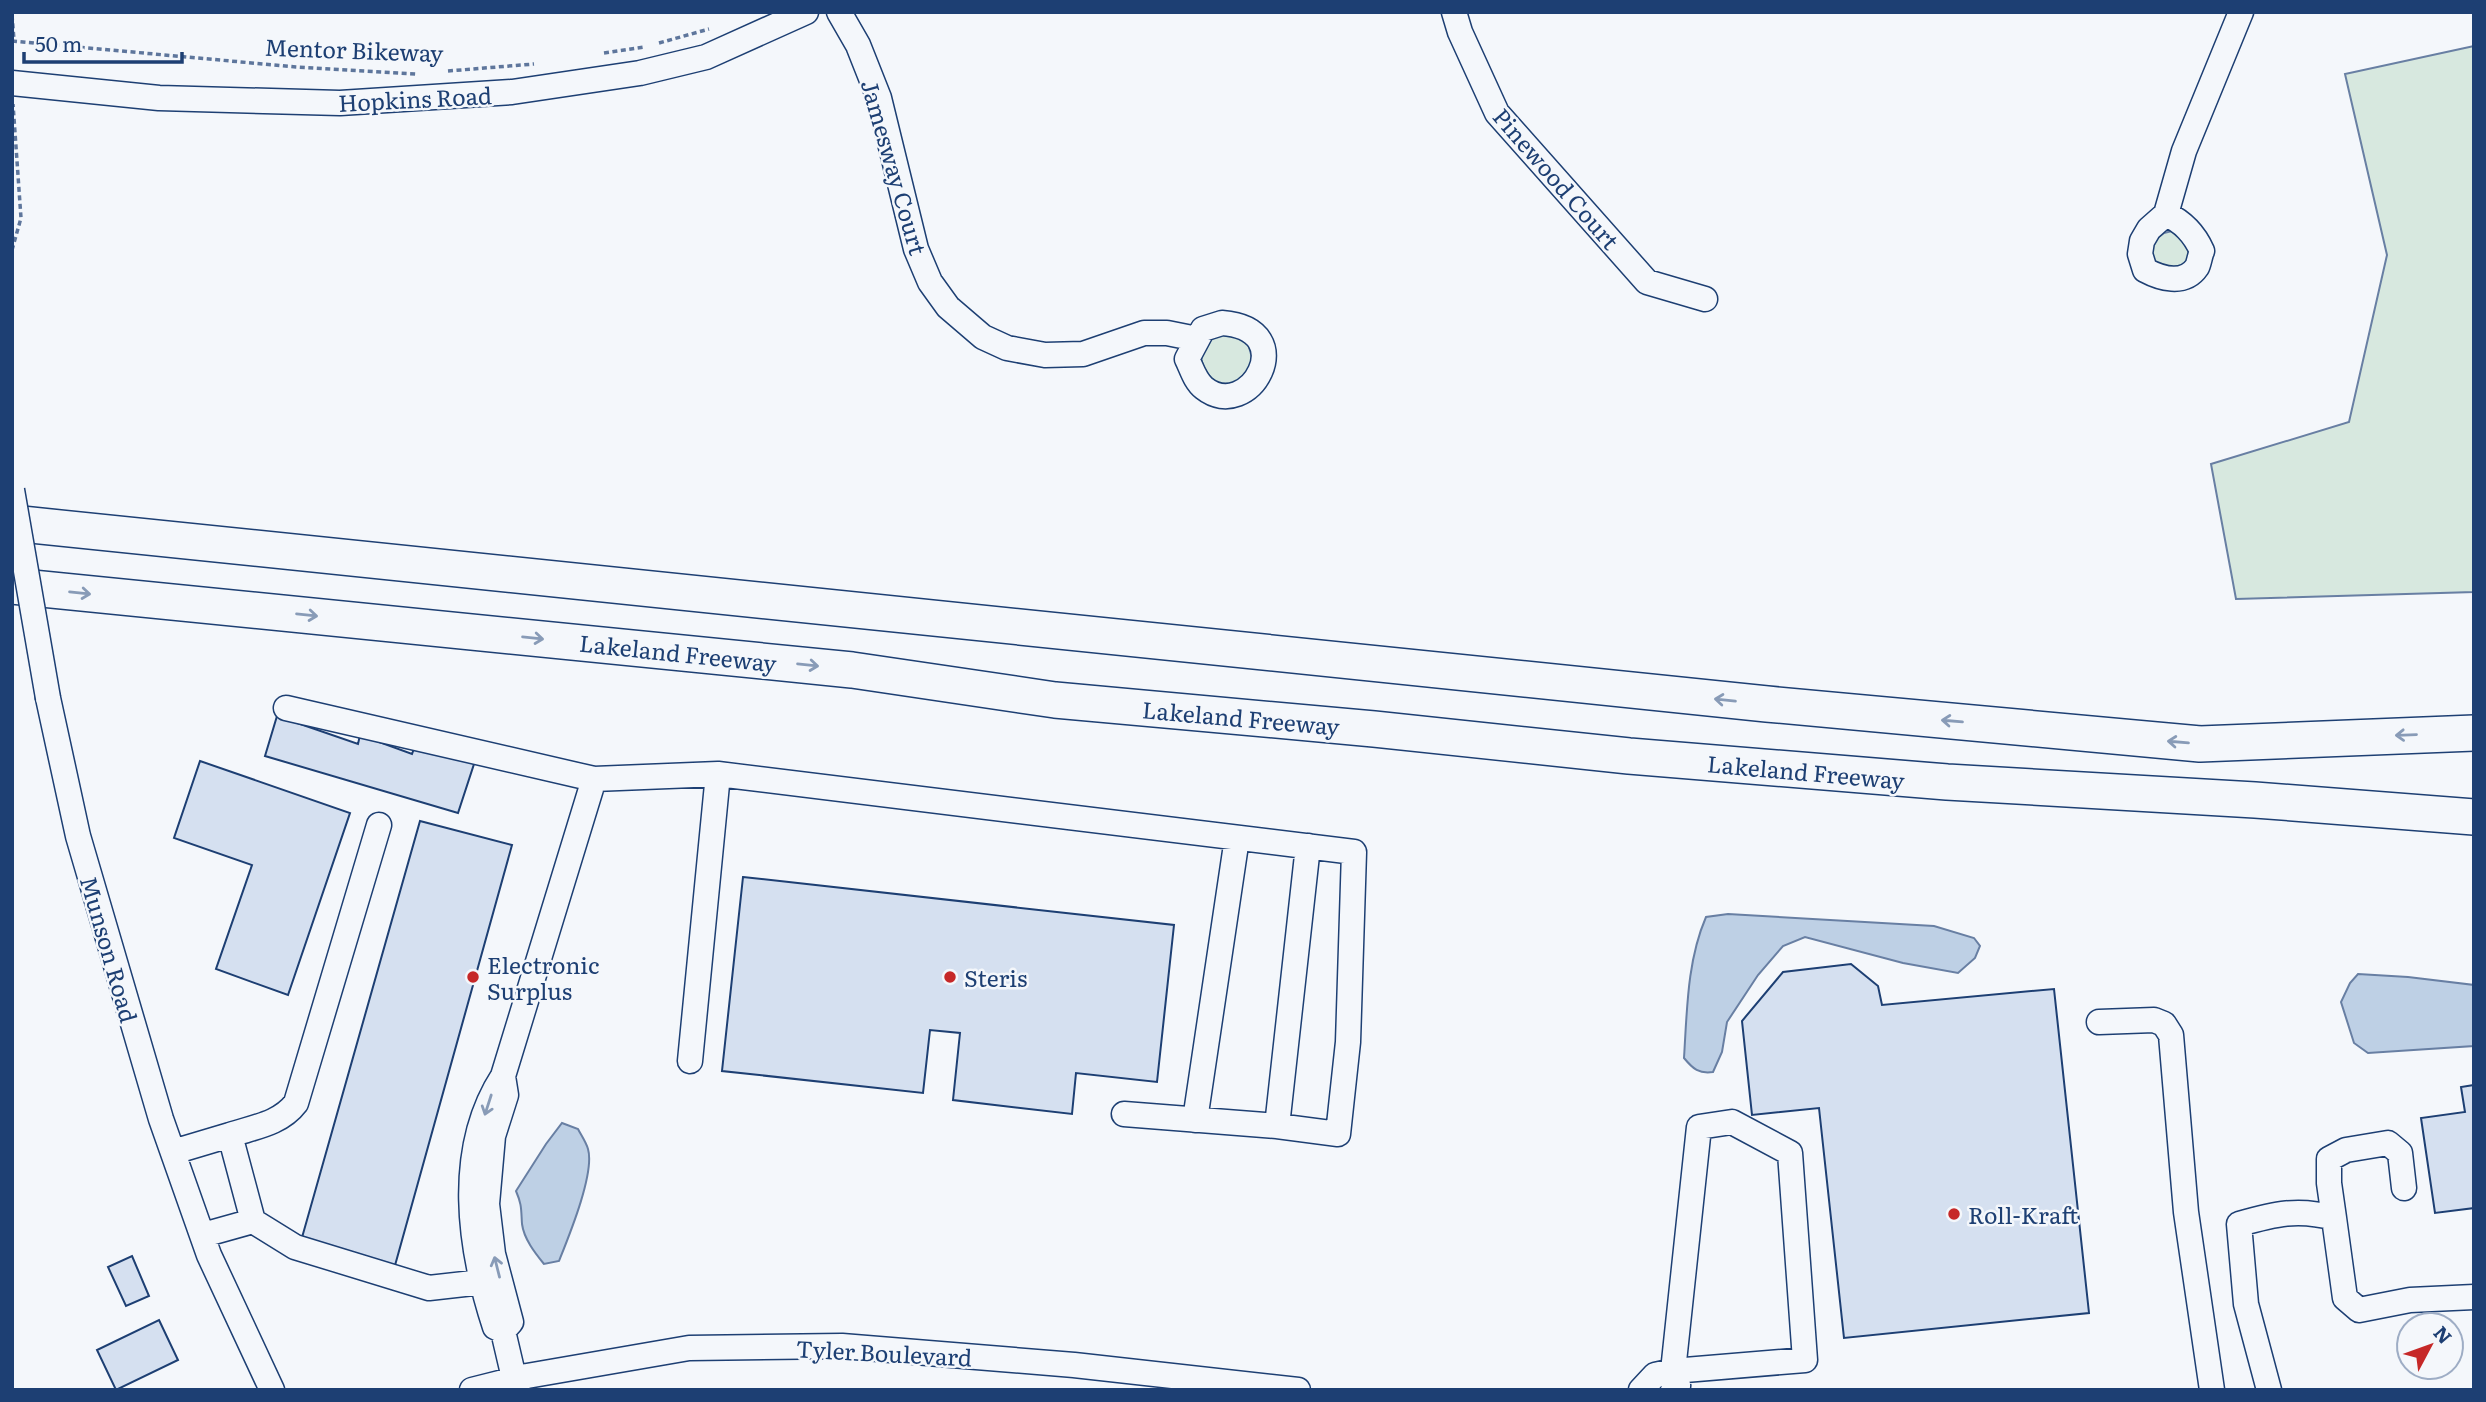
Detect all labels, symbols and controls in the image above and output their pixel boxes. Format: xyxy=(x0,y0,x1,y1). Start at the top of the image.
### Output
scale bar xyxy=(24,21,182,65)
text: 50 m xyxy=(35,27,82,58)
street label: Mentor Bikeway xyxy=(264,29,445,69)
street label: Jamesway Court xyxy=(854,75,936,259)
street label: Hopkins Road xyxy=(337,77,493,119)
street label: Pinewood Court xyxy=(1486,100,1629,257)
one-way arrow xyxy=(68,586,91,599)
one-way arrow xyxy=(295,609,317,622)
street label: Lakeland Freeway xyxy=(578,625,779,679)
one-way arrow xyxy=(521,632,544,645)
one-way arrow xyxy=(796,659,819,672)
street label: Lakeland Freeway xyxy=(1141,691,1342,743)
one-way arrow xyxy=(1714,693,1737,706)
one-way arrow xyxy=(1941,714,1964,727)
one-way arrow xyxy=(2394,729,2417,742)
one-way arrow xyxy=(2168,735,2190,748)
street label: Lakeland Freeway xyxy=(1706,745,1907,797)
street label: Munson Road xyxy=(73,872,147,1026)
place label: Electronic Surplus xyxy=(487,947,600,1007)
place label: Steris xyxy=(964,960,1027,994)
marker: Electronic Surplus xyxy=(465,969,481,985)
marker: Steris xyxy=(942,969,958,985)
one-way arrow xyxy=(481,1093,493,1115)
place label: Roll-Kraft xyxy=(1968,1197,2078,1231)
marker: Roll-Kraft xyxy=(1946,1206,1962,1222)
one-way arrow xyxy=(490,1256,503,1279)
north arrow xyxy=(2395,1311,2465,1381)
text: N xyxy=(2428,1319,2459,1349)
street label: Tyler Boulevard xyxy=(795,1330,973,1374)

